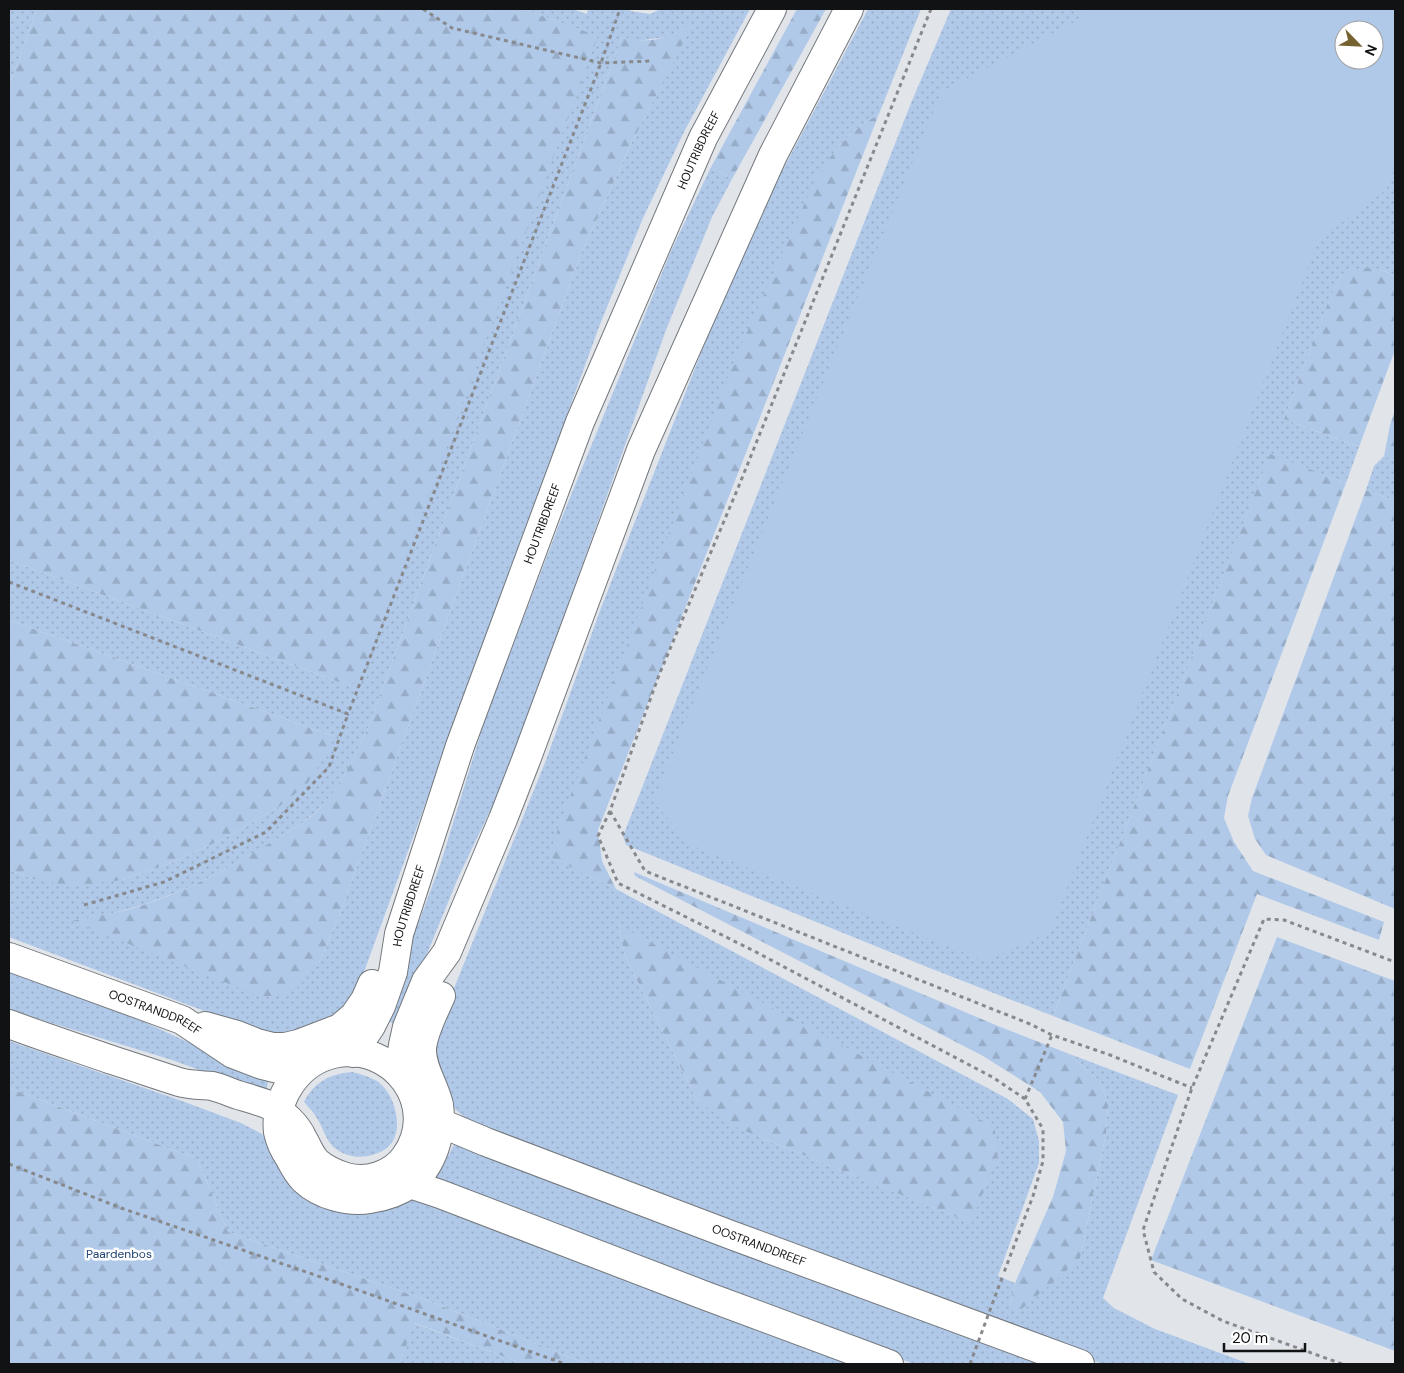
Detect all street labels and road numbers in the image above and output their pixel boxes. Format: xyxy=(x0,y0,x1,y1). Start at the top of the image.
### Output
street label: HOUTRIBDREEF xyxy=(674,108,724,192)
street label: HOUTRIBDREEF xyxy=(520,481,565,566)
street label: HOUTRIBDREEF xyxy=(389,862,429,948)
street label: OOSTRANDDREEF xyxy=(106,986,205,1039)
street label: OOSTRANDDREEF xyxy=(710,1220,809,1270)

